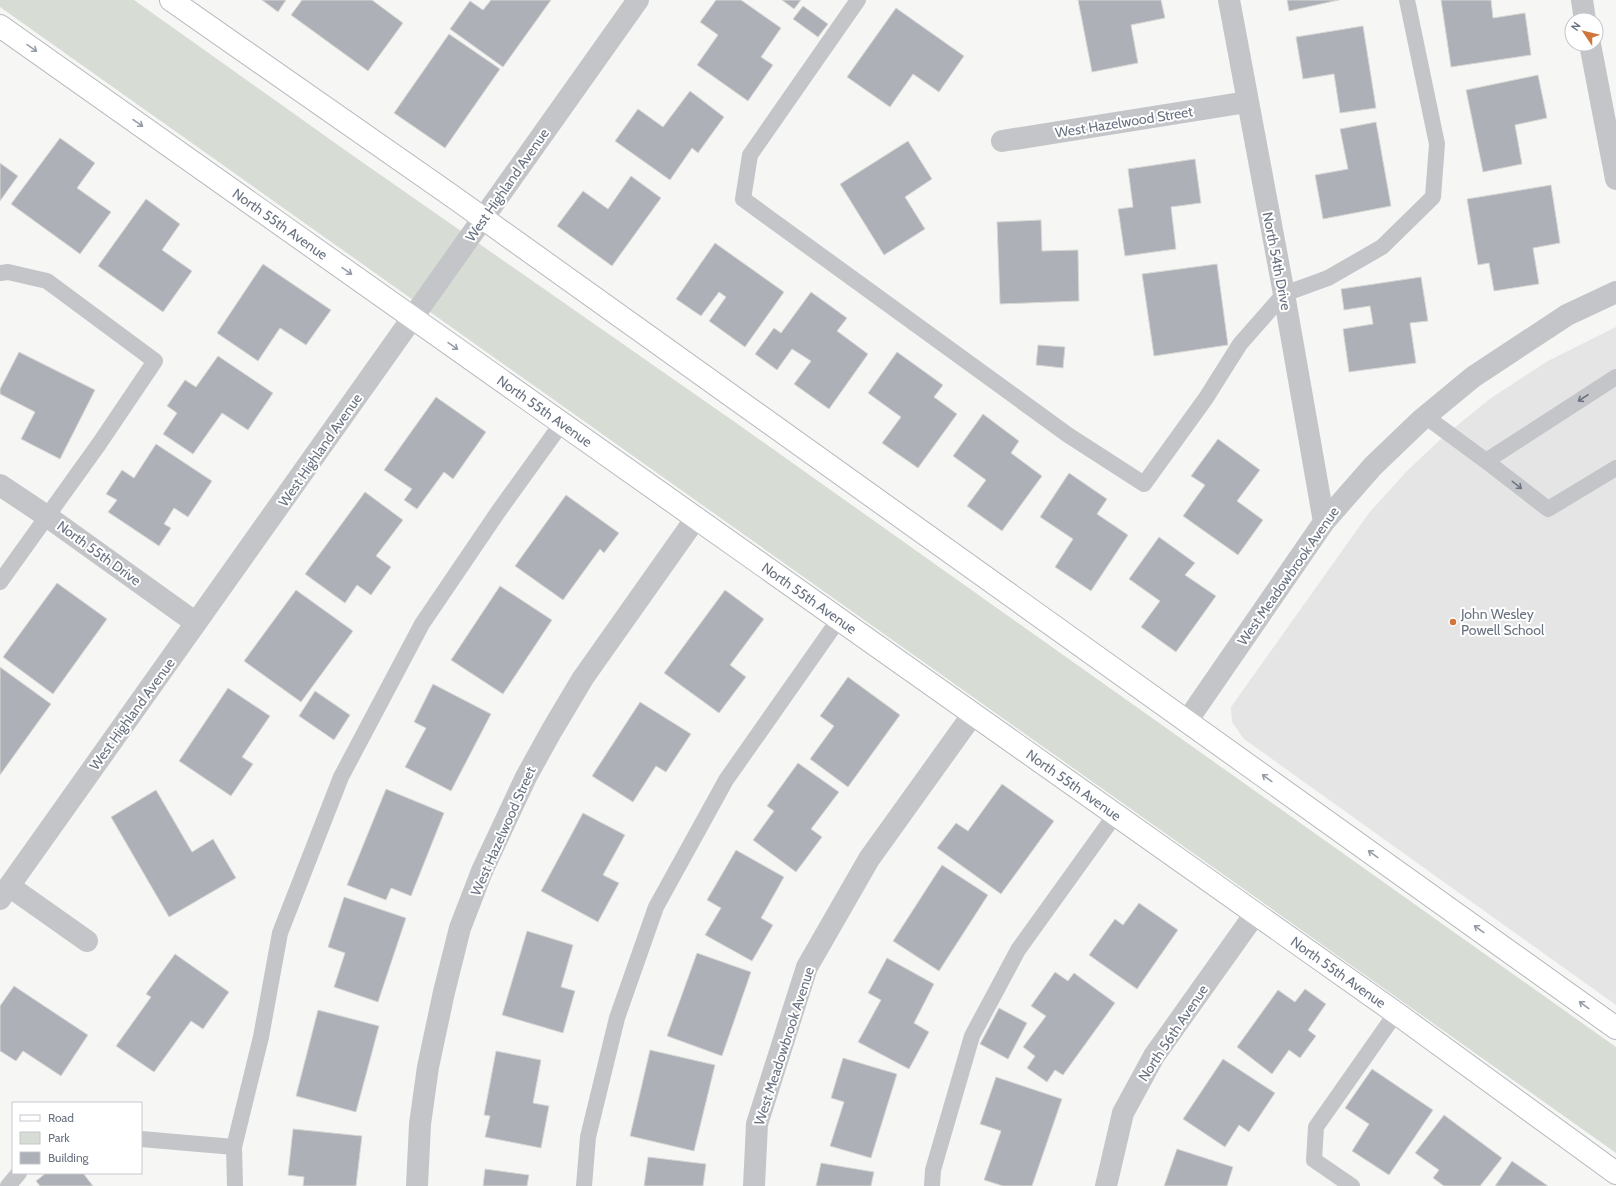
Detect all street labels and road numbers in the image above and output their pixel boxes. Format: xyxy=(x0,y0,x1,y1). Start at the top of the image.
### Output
street label: West Hazelwood Street xyxy=(1054,102,1194,142)
street label: West Highland Avenue xyxy=(461,125,553,245)
street label: North 55th Avenue xyxy=(229,184,331,264)
street label: North 54th Drive xyxy=(1259,210,1295,312)
street label: North 55th Avenue xyxy=(494,371,596,451)
street label: West Highland Avenue xyxy=(274,390,366,510)
street label: West Meadowbrook Avenue xyxy=(1233,503,1343,649)
street label: North 55th Drive xyxy=(54,517,144,589)
street label: North 55th Avenue xyxy=(758,558,860,638)
street label: West Highland Avenue xyxy=(85,655,179,773)
street label: North 55th Avenue xyxy=(1023,745,1125,825)
street label: West Hazelwood Street xyxy=(466,763,540,898)
street label: North 55th Avenue xyxy=(1287,932,1389,1012)
street label: West Meadowbrook Avenue xyxy=(750,965,818,1127)
street label: North 56th Avenue xyxy=(1134,981,1212,1085)

